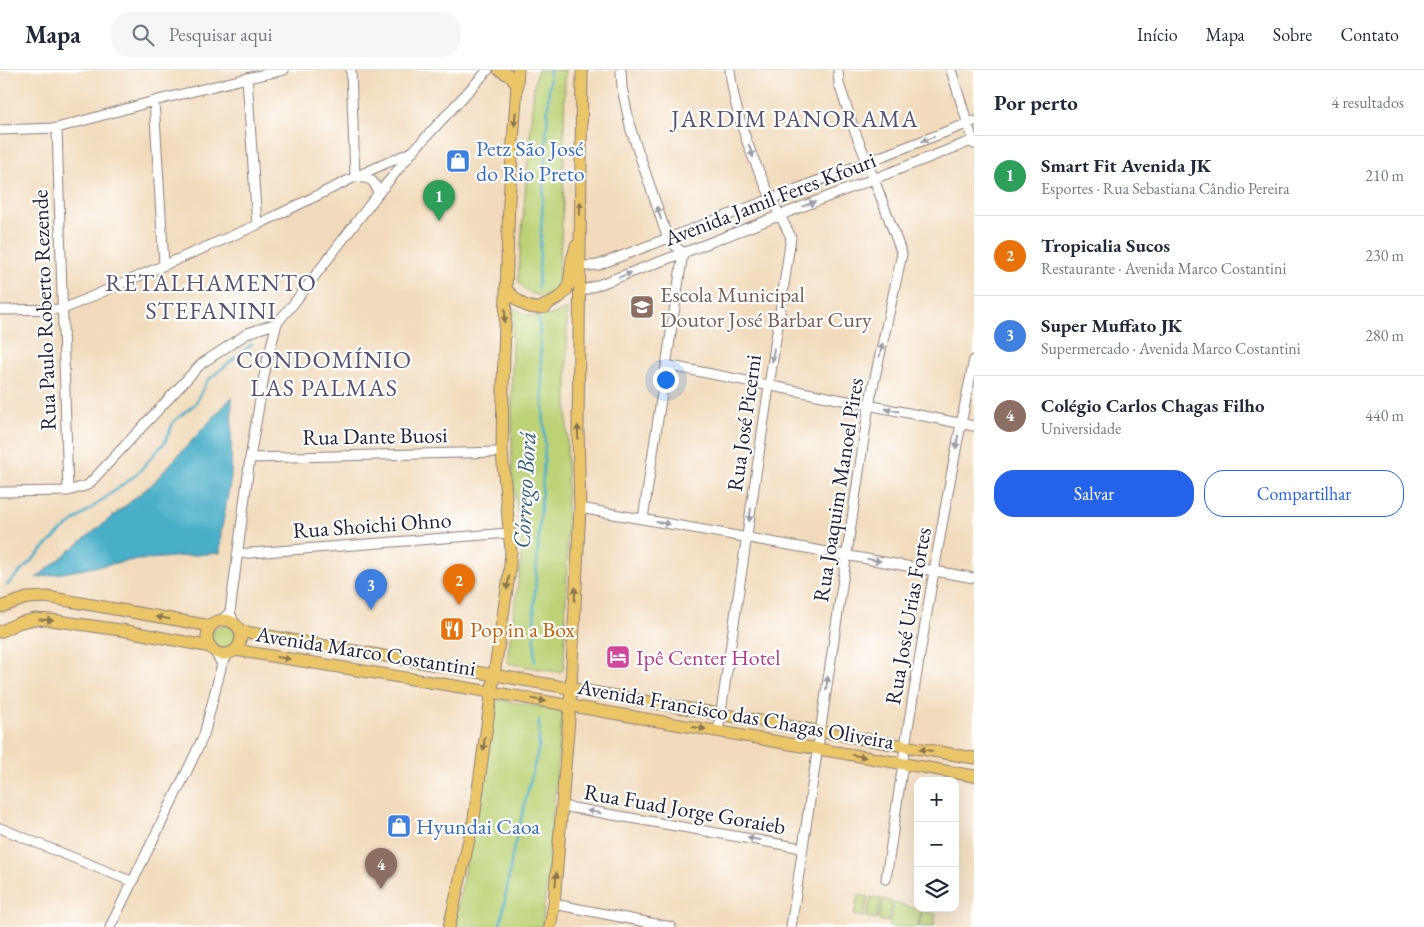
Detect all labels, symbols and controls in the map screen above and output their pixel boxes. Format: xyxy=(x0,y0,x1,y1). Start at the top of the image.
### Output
search box xyxy=(111,12,461,57)
text: Mapa xyxy=(25,19,81,50)
icon: search xyxy=(129,21,157,49)
text: Pesquisar aqui xyxy=(169,22,272,47)
text: Início xyxy=(1137,23,1178,46)
text: Mapa xyxy=(1206,23,1245,46)
text: Sobre xyxy=(1273,23,1312,46)
text: Contato xyxy=(1340,23,1399,46)
text: Por perto xyxy=(994,89,1078,116)
text: 4 resultados xyxy=(1332,92,1404,113)
district label: JARDIM PANORAMA xyxy=(669,103,919,134)
one-way arrow xyxy=(511,111,519,127)
place label: Petz São José do Rio Preto xyxy=(476,134,585,188)
one-way arrow xyxy=(921,136,936,143)
one-way arrow xyxy=(747,144,755,159)
street label: Avenida Jamil Feres Kfouri xyxy=(659,145,880,253)
shop icon: Petz São José do Rio Preto xyxy=(445,148,471,174)
text: Smart Fit Avenida JK xyxy=(1041,153,1211,178)
text: 1 xyxy=(1006,165,1014,186)
text: 210 m xyxy=(1365,165,1404,186)
text: Esportes · Rua Sebastiana Cândio Pereira xyxy=(1041,178,1290,199)
pin: 1 xyxy=(423,180,455,221)
street label: Rua Paulo Roberto Rezende xyxy=(25,189,63,431)
one-way arrow xyxy=(577,200,585,216)
one-way arrow xyxy=(802,200,817,208)
one-way arrow xyxy=(655,205,662,220)
text: Tropicalia Sucos xyxy=(1041,233,1170,258)
text: 2 xyxy=(1006,245,1014,266)
text: 230 m xyxy=(1365,245,1404,266)
text: Restaurante · Avenida Marco Costantini xyxy=(1041,258,1286,279)
district label: RETALHAMENTO STEFANINI xyxy=(105,267,317,326)
one-way arrow xyxy=(618,271,633,279)
place label: Escola Municipal Doutor José Barbar Cury xyxy=(660,280,872,334)
school or university icon: Escola Municipal Doutor José Barbar Cury xyxy=(629,294,655,320)
one-way arrow xyxy=(501,308,509,324)
text: Super Muffato JK xyxy=(1041,313,1182,338)
text: 3 xyxy=(1006,325,1014,346)
text: 280 m xyxy=(1365,325,1404,346)
text: Supermercado · Avenida Marco Costantini xyxy=(1041,338,1301,359)
one-way arrow xyxy=(877,342,885,357)
district label: CONDOMÍNIO LAS PALMAS xyxy=(236,344,412,403)
one-way arrow xyxy=(769,347,777,363)
street label: Rua José Picerni xyxy=(720,353,768,493)
your location xyxy=(653,367,679,393)
street label: Rua Joaquim Manoel Pires xyxy=(806,376,870,604)
text: Colégio Carlos Chagas Filho xyxy=(1041,393,1265,418)
one-way arrow xyxy=(883,405,899,413)
text: 4 xyxy=(1006,405,1014,426)
text: 440 m xyxy=(1365,405,1404,426)
text: Universidade xyxy=(1041,418,1121,439)
street label: Rua Dante Buosi xyxy=(302,420,448,452)
one-way arrow xyxy=(574,424,582,440)
water label: Córrego Borá xyxy=(505,430,543,549)
one-way arrow xyxy=(953,435,961,451)
button: Salvar xyxy=(994,470,1194,517)
button: Compartilhar xyxy=(1204,470,1404,517)
street label: Rua Shoichi Ohno xyxy=(292,505,452,545)
one-way arrow xyxy=(746,508,754,524)
one-way arrow xyxy=(655,519,671,527)
street label: Rua José Urias Fortes xyxy=(878,525,938,707)
one-way arrow xyxy=(867,557,883,565)
pin: 2 xyxy=(443,564,475,605)
pin: 3 xyxy=(355,569,387,610)
one-way arrow xyxy=(504,575,512,591)
one-way arrow xyxy=(572,586,580,602)
one-way arrow xyxy=(155,613,171,621)
place label: Pop in a Box xyxy=(470,615,575,644)
restaurant icon: Pop in a Box xyxy=(439,616,465,642)
one-way arrow xyxy=(38,617,54,625)
street label: Avenida Marco Costantini xyxy=(253,619,478,683)
place label: Ipê Center Hotel xyxy=(636,643,780,672)
hotel icon: Ipê Center Hotel xyxy=(605,644,631,670)
one-way arrow xyxy=(275,654,291,662)
street label: Avenida Francisco das Chagas Oliveira xyxy=(575,672,897,756)
one-way arrow xyxy=(823,674,831,690)
one-way arrow xyxy=(532,697,548,705)
one-way arrow xyxy=(692,725,708,733)
one-way arrow xyxy=(480,736,488,752)
one-way arrow xyxy=(918,746,934,754)
one-way arrow xyxy=(852,752,868,760)
street label: Rua Fuad Jorge Goraieb xyxy=(582,777,788,841)
map controls xyxy=(914,777,959,912)
button: + xyxy=(914,777,959,822)
one-way arrow xyxy=(585,807,601,815)
place label: Hyundai Caoa xyxy=(416,812,540,841)
shop icon: Hyundai Caoa xyxy=(386,813,412,839)
button: − xyxy=(914,822,959,867)
one-way arrow xyxy=(746,835,762,843)
pin: 4 xyxy=(365,848,397,889)
button: layers xyxy=(914,867,959,912)
one-way arrow xyxy=(552,870,560,886)

